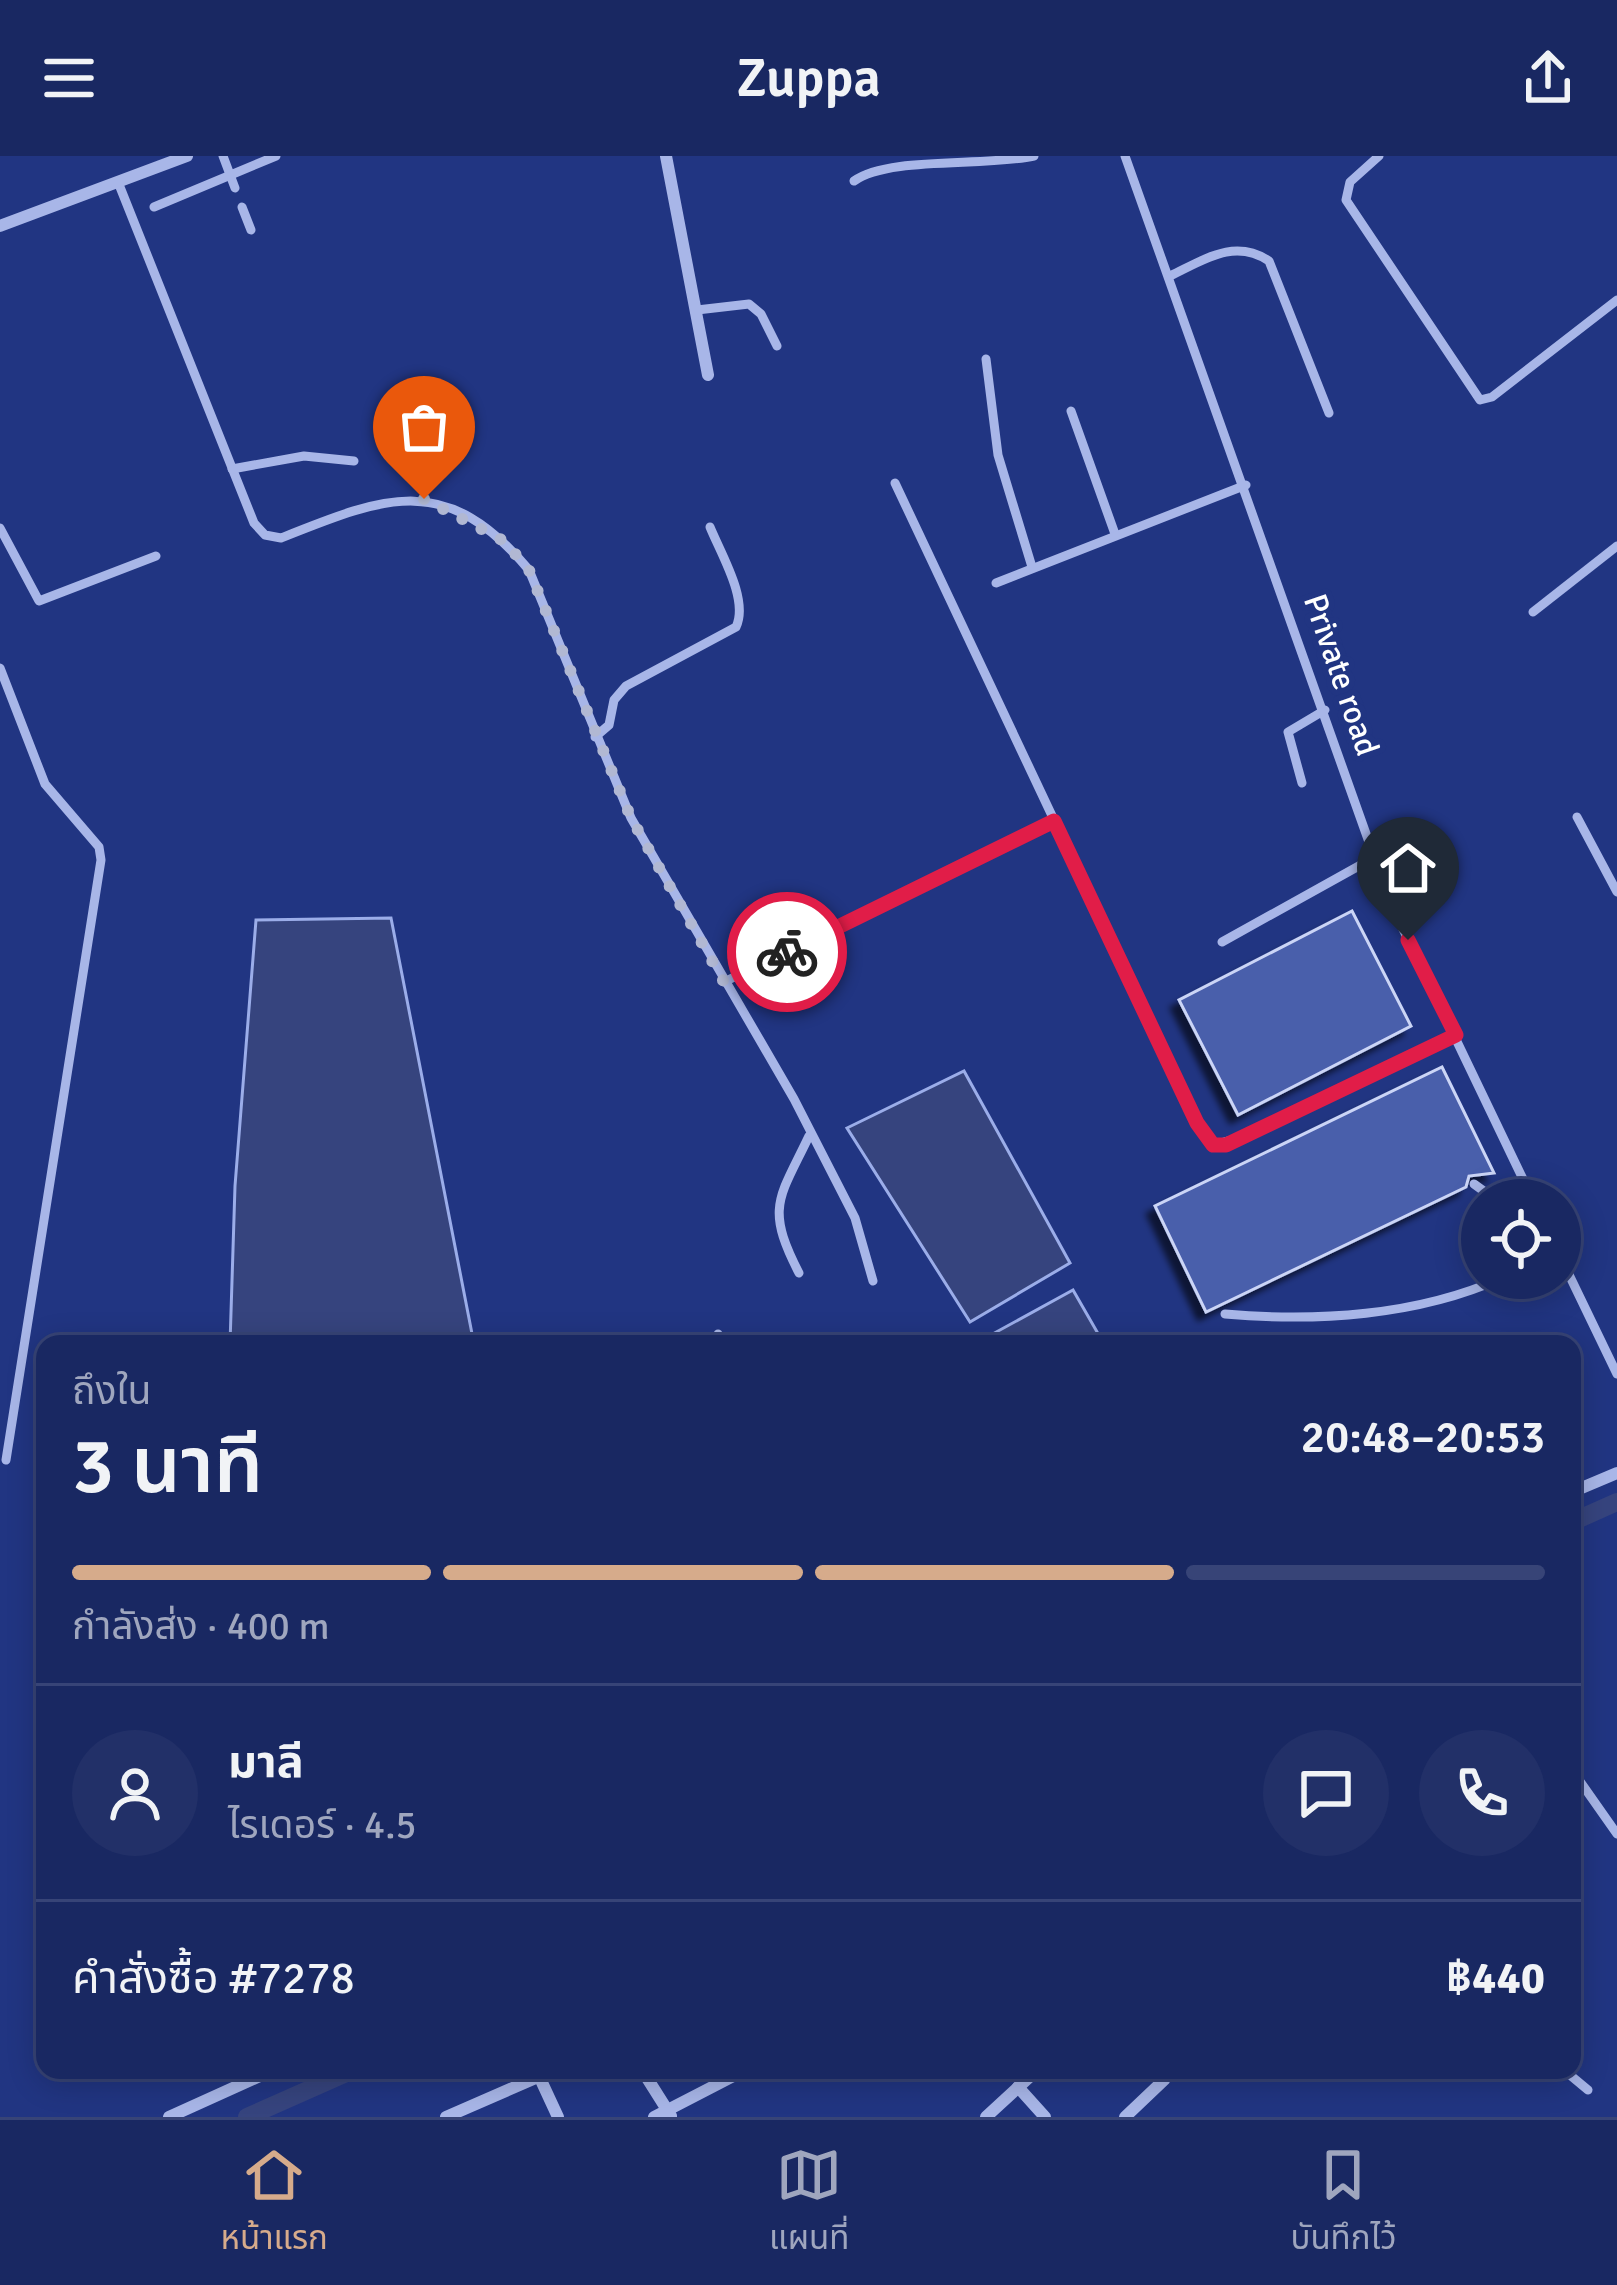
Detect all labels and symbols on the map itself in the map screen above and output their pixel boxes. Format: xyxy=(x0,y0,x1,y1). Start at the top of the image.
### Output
pin xyxy=(373,376,475,499)
street label: Private road xyxy=(1294,589,1388,761)
pin xyxy=(1357,817,1459,940)
courier xyxy=(727,892,847,1012)

